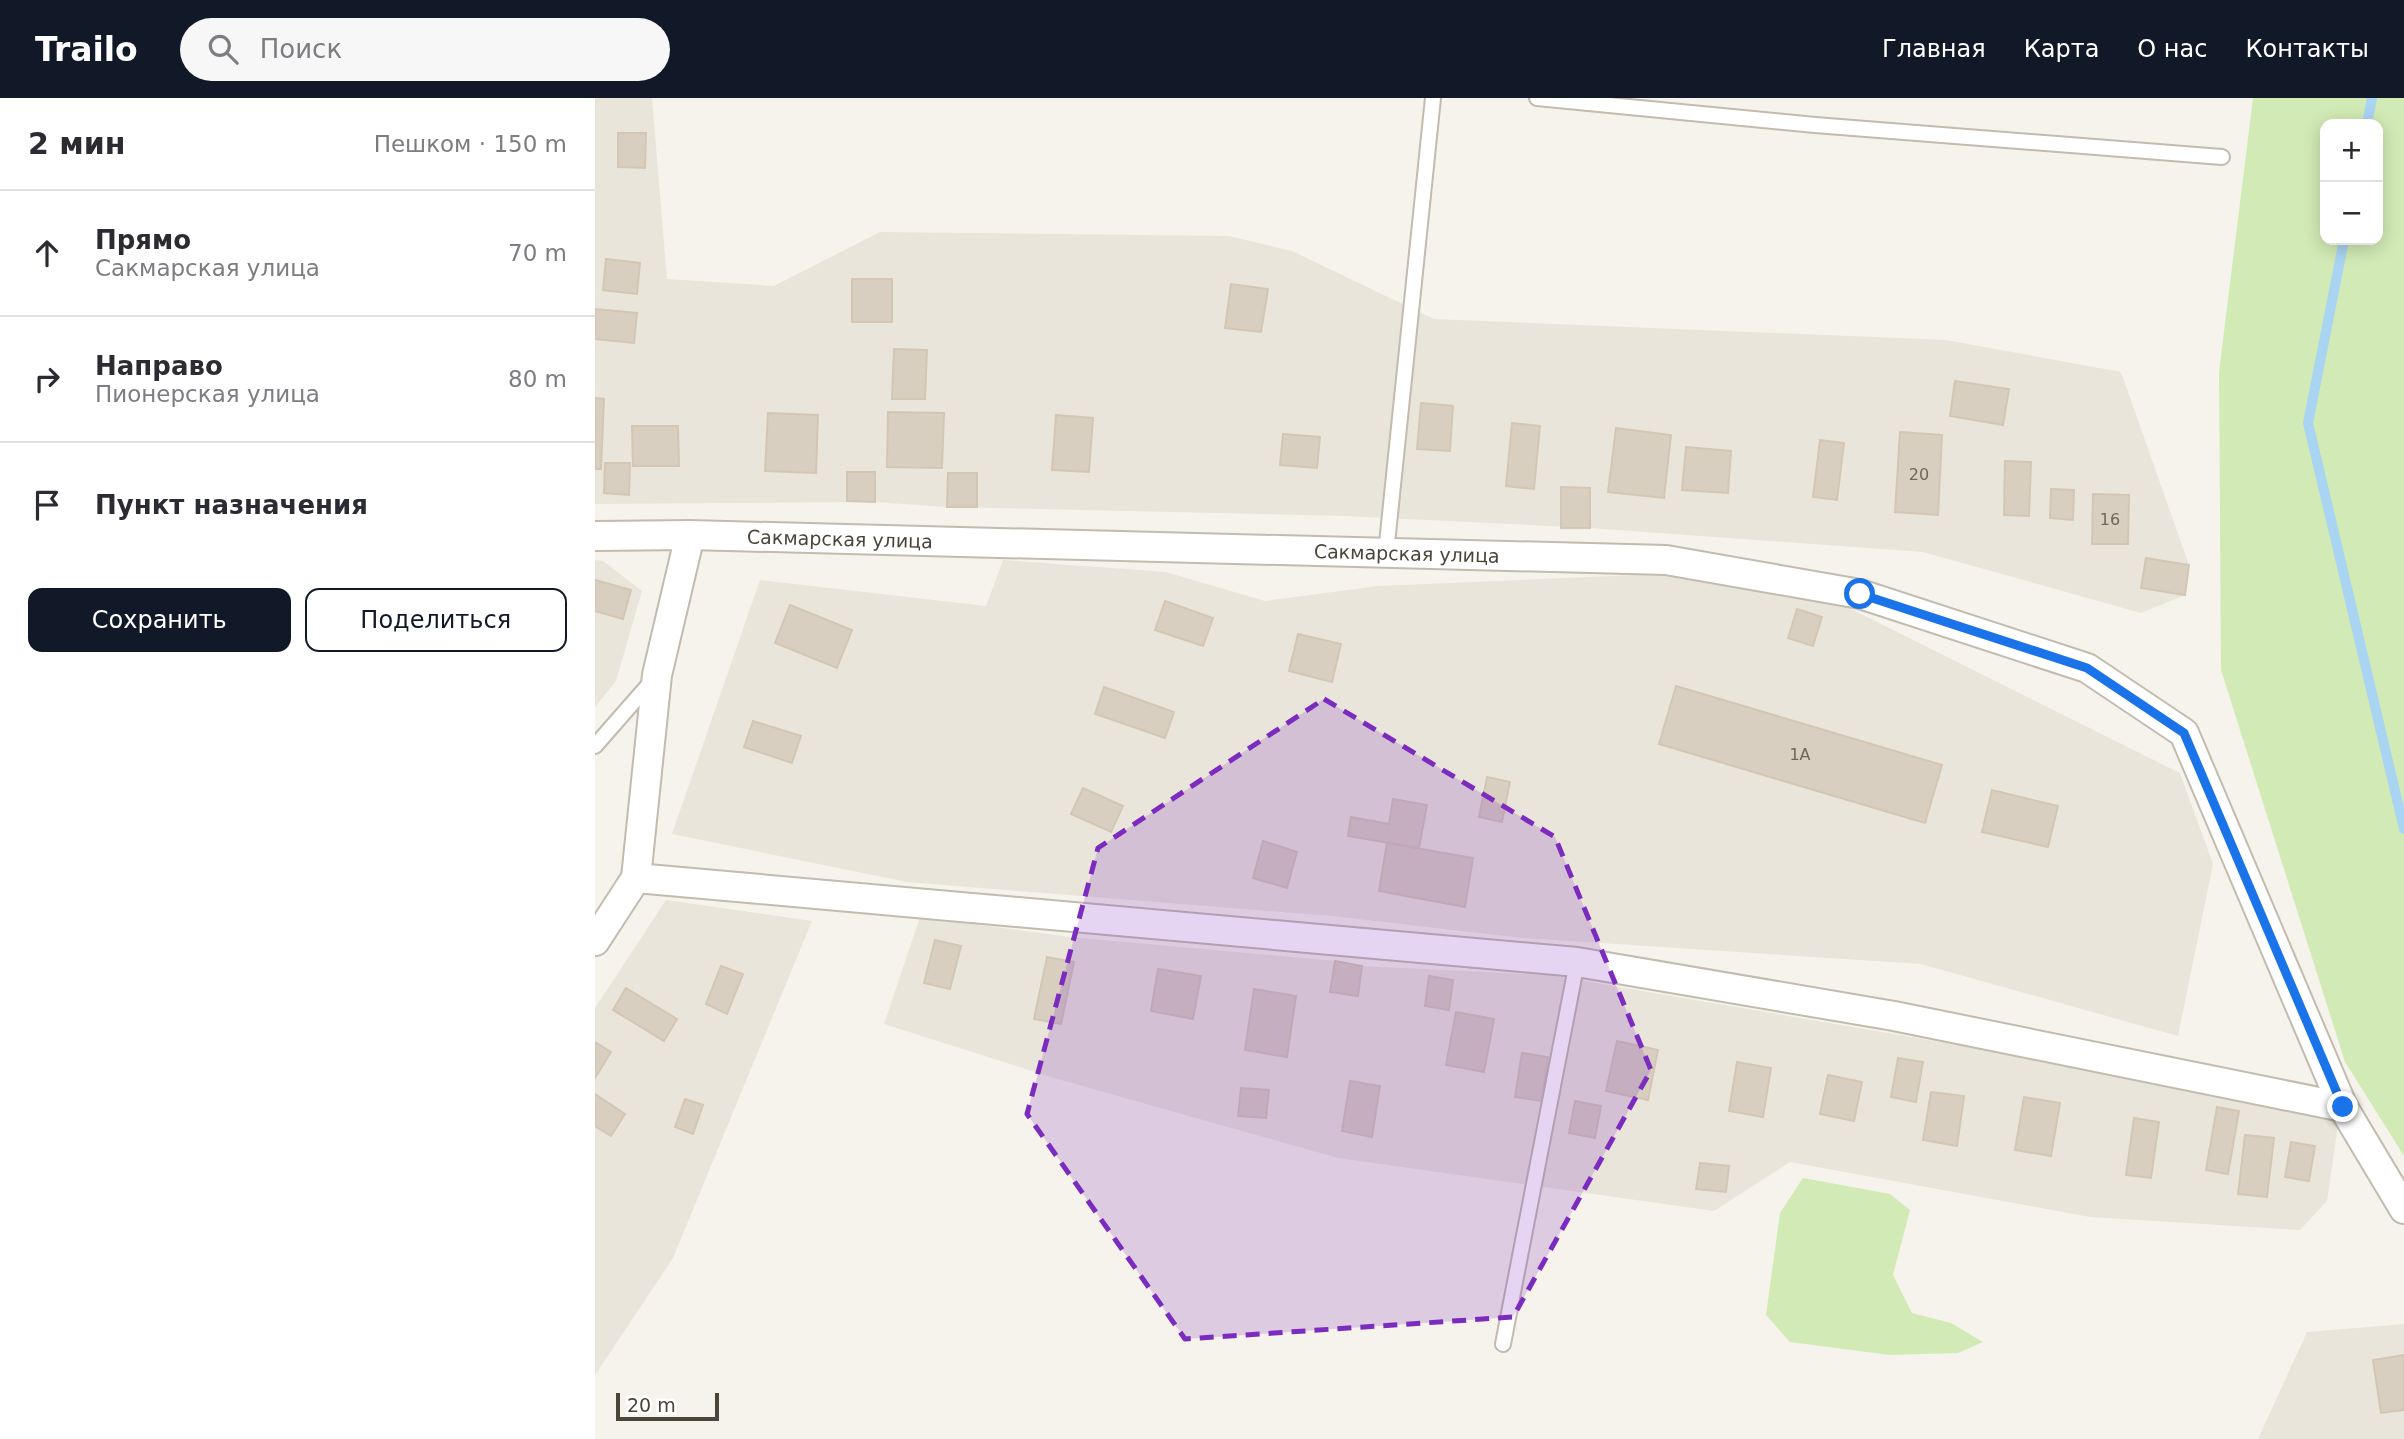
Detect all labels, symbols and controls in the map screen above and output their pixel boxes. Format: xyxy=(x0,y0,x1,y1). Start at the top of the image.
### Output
search box xyxy=(180,18,670,81)
text: Trailo xyxy=(35,30,138,69)
icon: search xyxy=(204,30,242,68)
text: Поиск xyxy=(260,34,342,64)
text: Главная xyxy=(1882,35,1986,63)
text: Карта xyxy=(2024,35,2099,63)
text: О нас xyxy=(2137,35,2207,63)
text: Контакты xyxy=(2245,35,2369,63)
map controls xyxy=(2320,119,2383,245)
button: + xyxy=(2320,119,2383,182)
text: 2 мин xyxy=(28,126,126,161)
text: Пешком · 150 m xyxy=(374,131,567,157)
button: − xyxy=(2320,182,2383,245)
text: Прямо xyxy=(95,225,191,255)
icon: ahead xyxy=(28,234,66,272)
text: 70 m xyxy=(508,240,567,266)
text: Сакмарская улица xyxy=(95,255,320,281)
text: Направо xyxy=(95,351,223,381)
icon: right xyxy=(28,360,66,398)
text: 80 m xyxy=(508,366,567,392)
text: Пионерская улица xyxy=(95,381,320,407)
house number: 20 xyxy=(1909,465,1929,484)
icon: arrive xyxy=(28,486,66,524)
text: Пункт назначения xyxy=(95,490,368,520)
house number: 16 xyxy=(2100,510,2120,529)
street label: Сакмарская улица xyxy=(747,525,933,552)
street label: Сакмарская улица xyxy=(1314,540,1500,567)
route start xyxy=(1844,578,1875,609)
button: Сохранить xyxy=(28,588,291,652)
button: Поделиться xyxy=(305,588,567,652)
house number: 1А xyxy=(1789,745,1811,764)
route end xyxy=(2327,1091,2358,1122)
scale bar xyxy=(616,1390,719,1422)
text: 20 m xyxy=(627,1394,676,1416)

